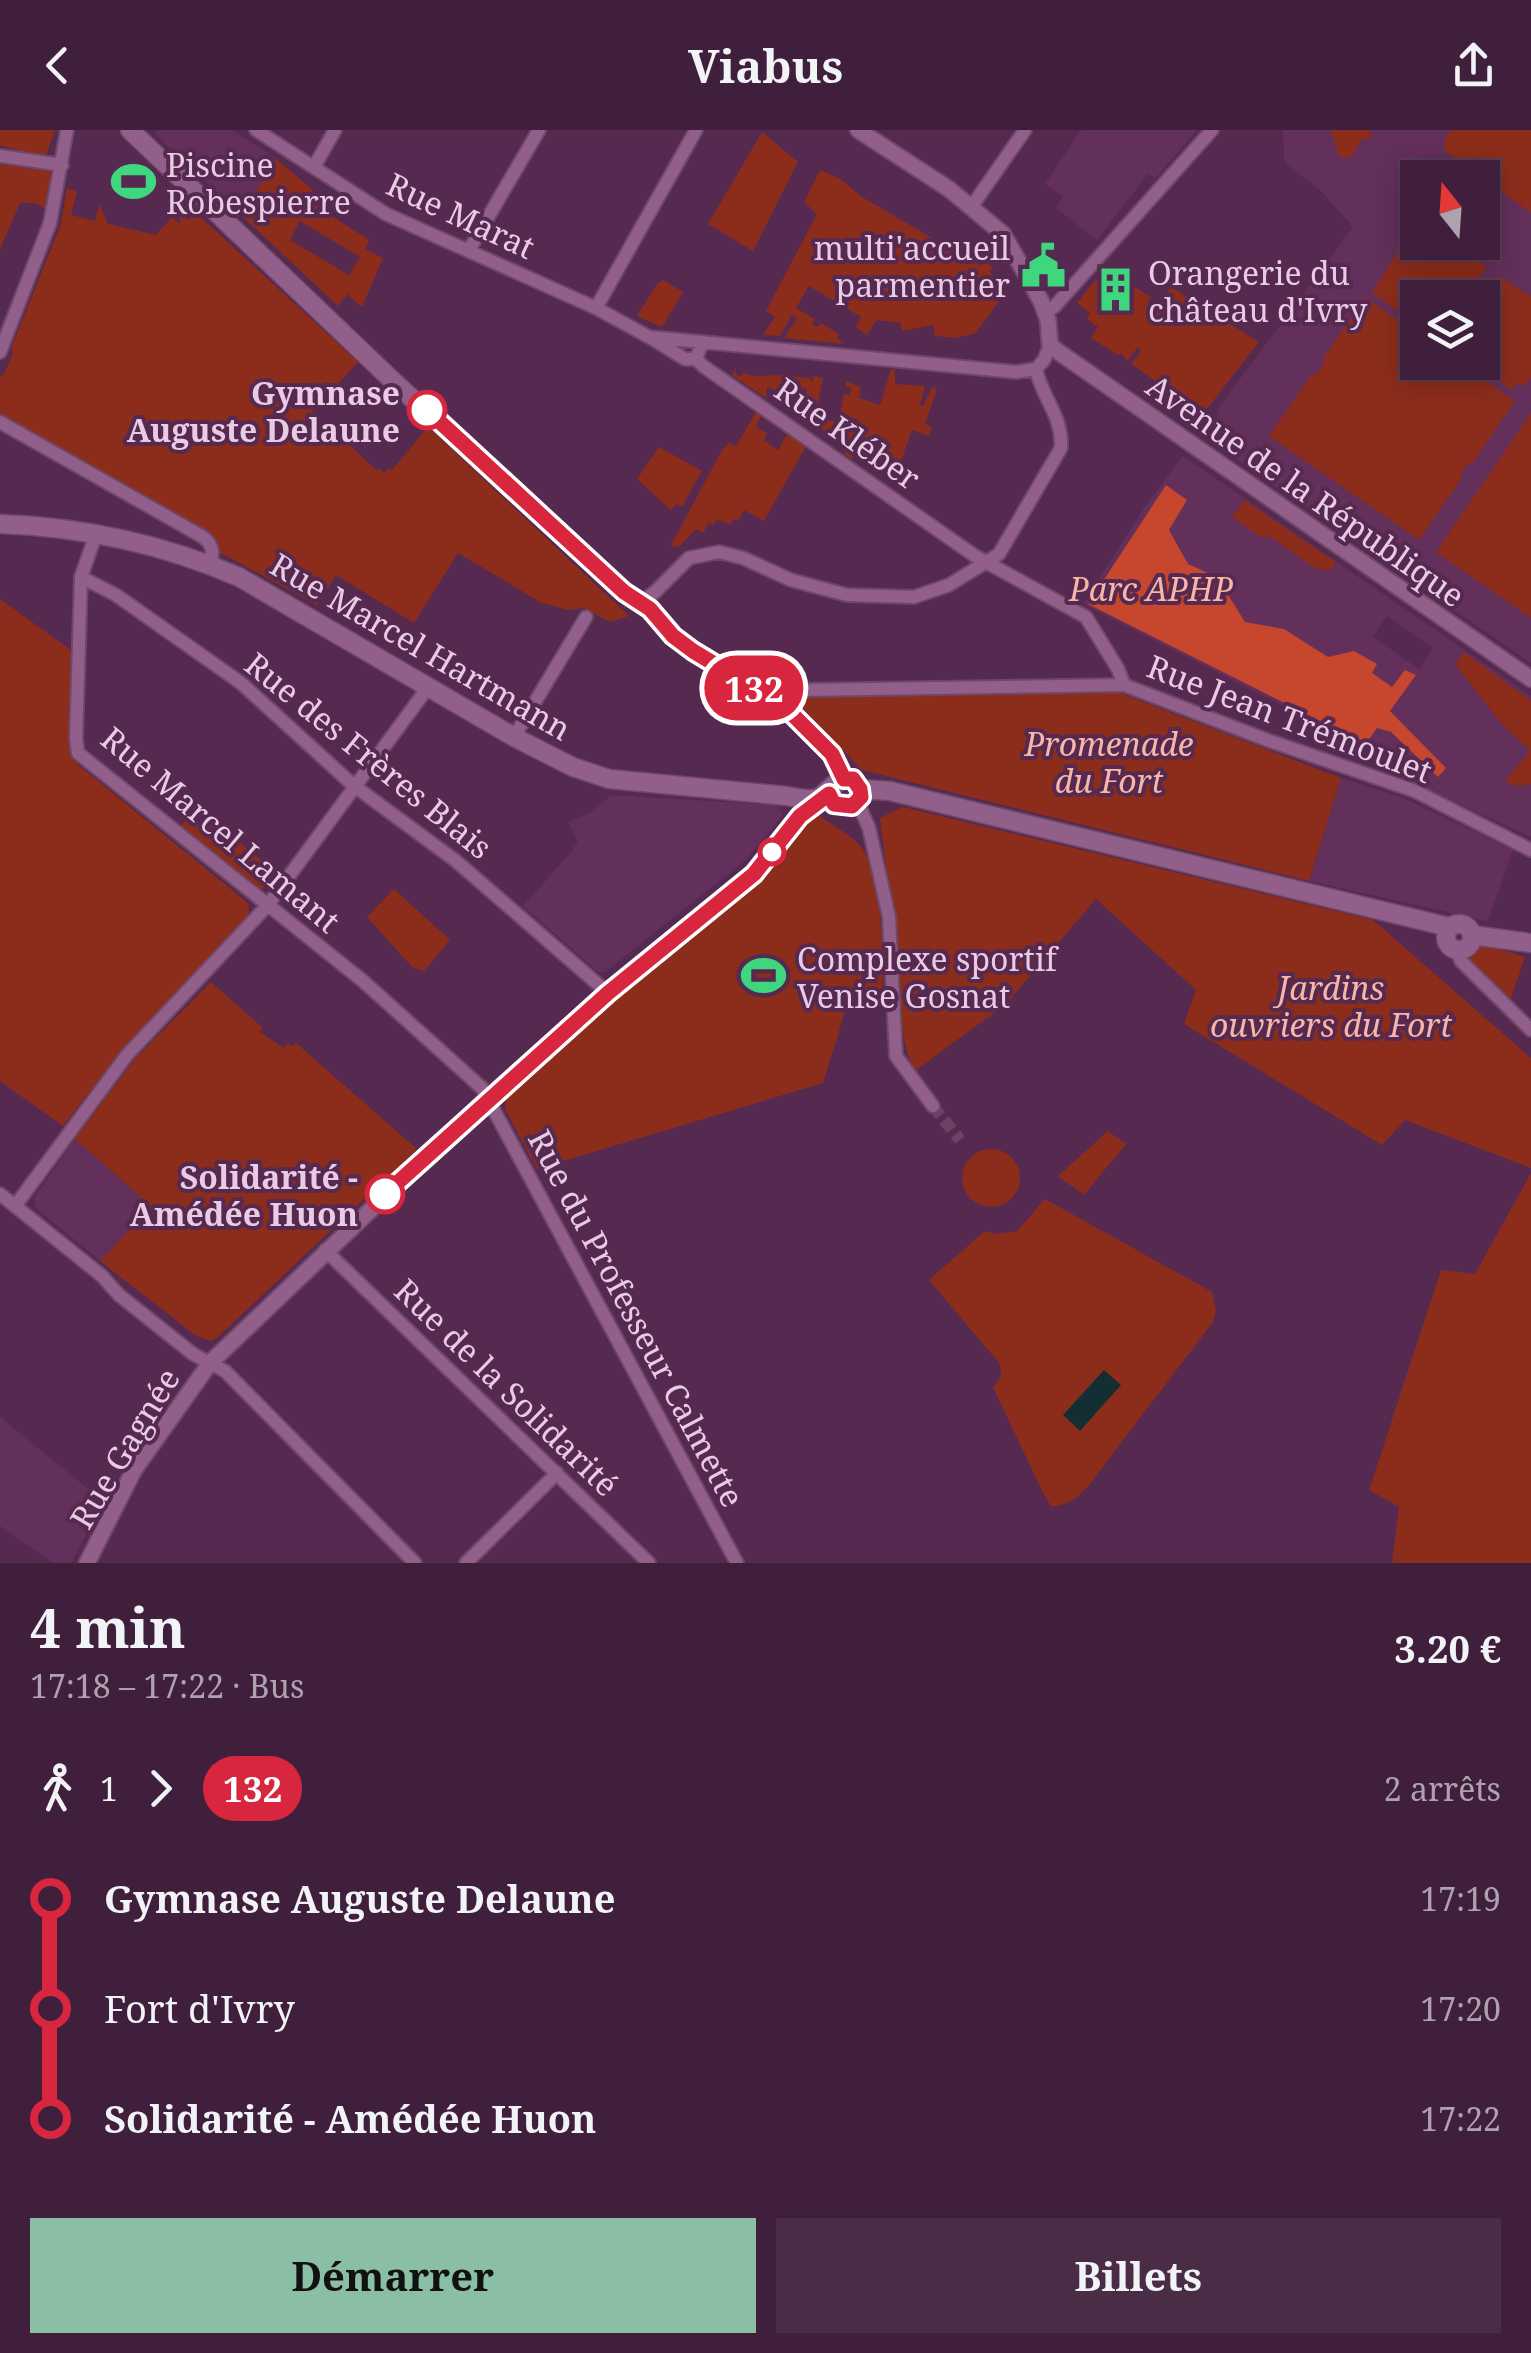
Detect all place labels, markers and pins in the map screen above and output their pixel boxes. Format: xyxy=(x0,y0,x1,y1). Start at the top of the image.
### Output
place label: Piscine Robespierre xyxy=(166,143,351,223)
sports icon: Piscine Robespierre xyxy=(109,158,157,206)
place label: multi'accueil parmentier xyxy=(814,226,1010,306)
public building icon: multi'accueil parmentier xyxy=(1019,241,1067,289)
place label: Orangerie du château d'Ivry xyxy=(1148,251,1368,331)
building icon: Orangerie du château d'Ivry xyxy=(1091,266,1139,314)
place label: Gymnase Auguste Delaune xyxy=(127,371,400,451)
marker: Gymnase Auguste Delaune xyxy=(408,391,446,429)
unlabelled marker xyxy=(759,839,785,865)
place label: Complexe sportif Venise Gosnat xyxy=(797,937,1060,1017)
sports icon: Complexe sportif Venise Gosnat xyxy=(740,952,788,1000)
place label: Solidarité - Amédée Huon xyxy=(130,1155,358,1235)
marker: Solidarité - Amédée Huon xyxy=(366,1175,404,1213)

